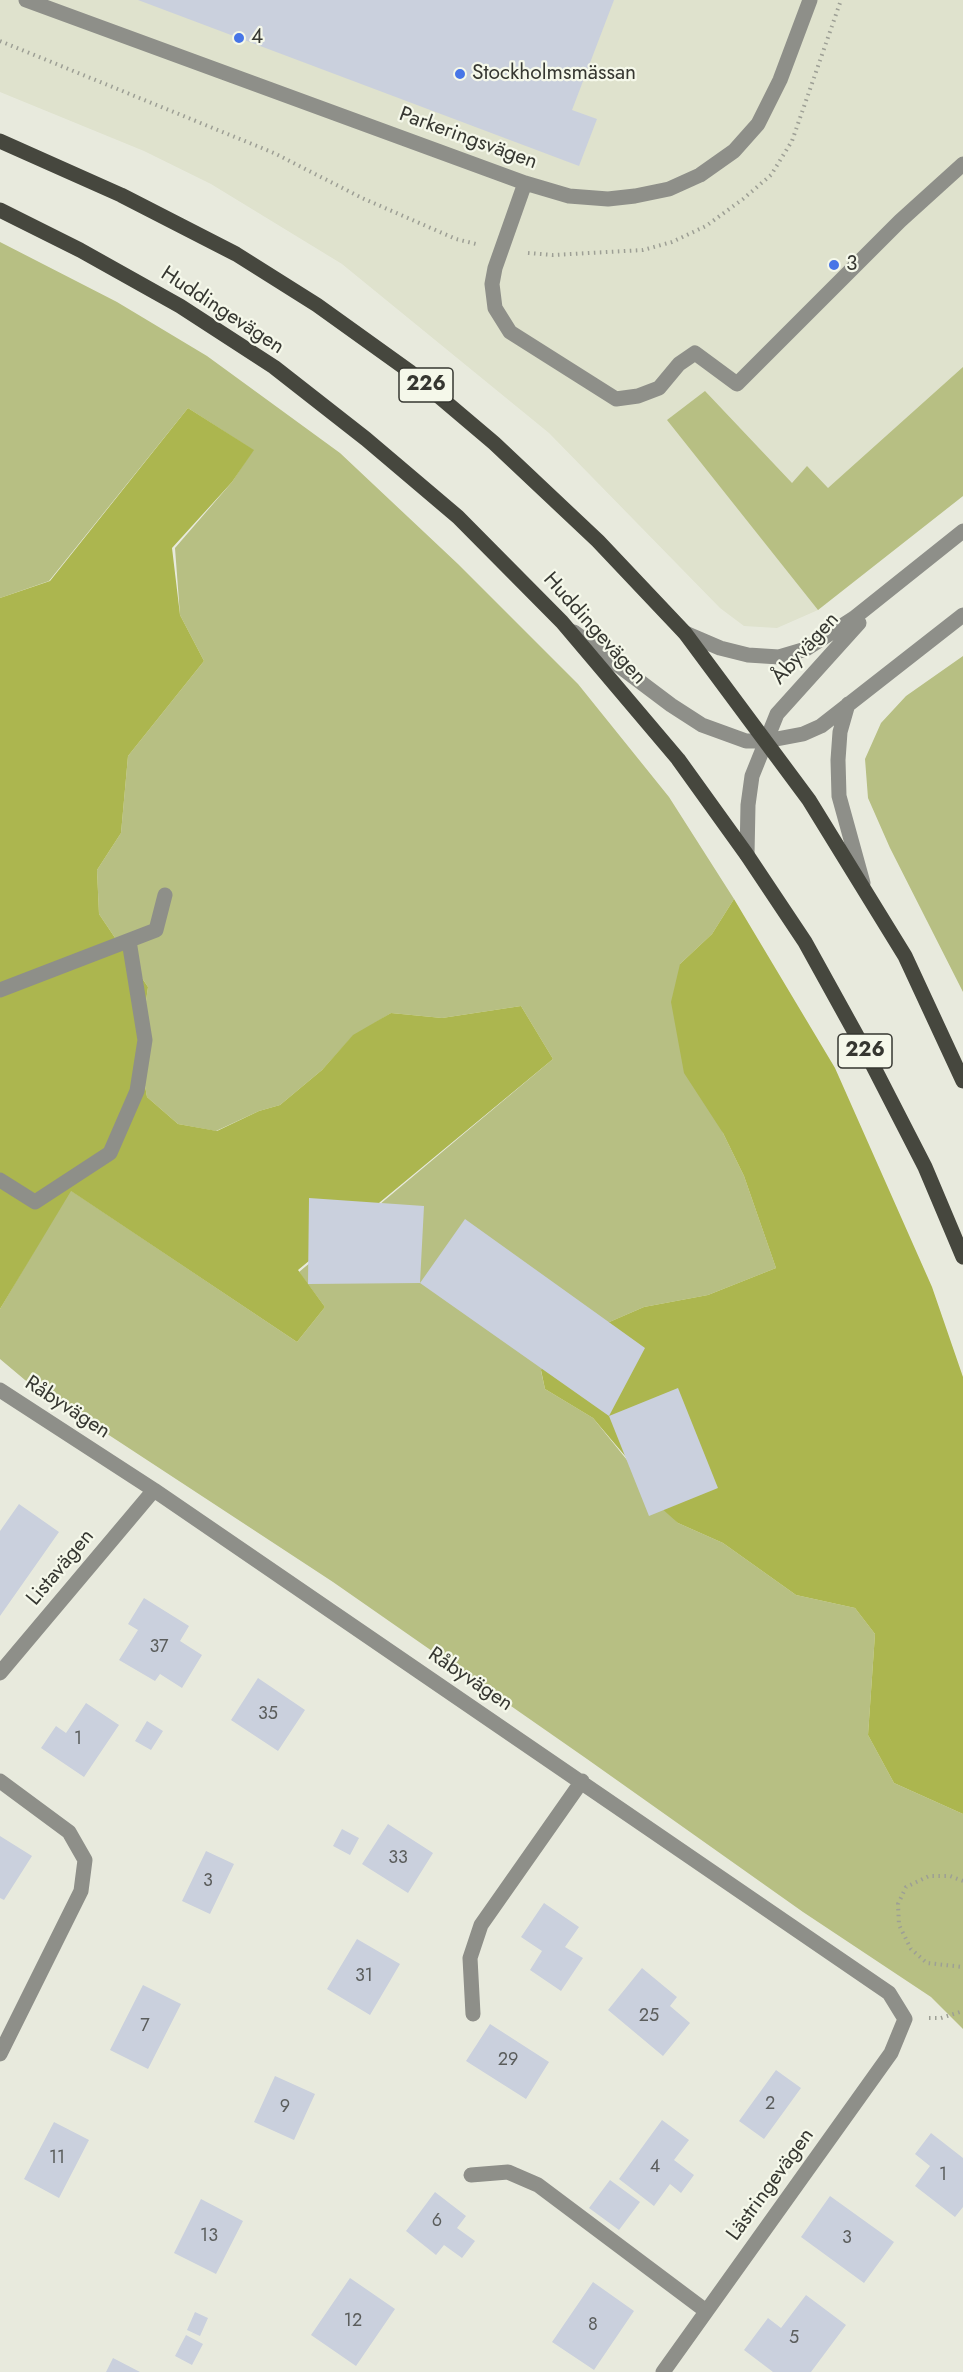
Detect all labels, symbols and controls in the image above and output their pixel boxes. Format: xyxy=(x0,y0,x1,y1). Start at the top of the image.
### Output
place label: 4 xyxy=(251,25,263,51)
marker: 4 xyxy=(232,31,246,45)
place label: Stockholmsmässan xyxy=(472,61,636,87)
marker: Stockholmsmässan xyxy=(453,67,467,81)
street label: Parkeringsvägen xyxy=(395,102,541,176)
place label: 3 xyxy=(846,252,857,278)
marker: 3 xyxy=(827,258,841,272)
street label: Huddingevägen xyxy=(156,262,288,360)
road number: 226 xyxy=(399,368,453,402)
street label: Huddingevägen xyxy=(537,568,651,690)
street label: Åbyvägen xyxy=(767,608,845,690)
road number: 226 xyxy=(838,1034,892,1068)
street label: Råbyvägen xyxy=(20,1371,114,1445)
street label: Listavägen xyxy=(22,1525,100,1611)
house number: 37 xyxy=(149,1637,169,1659)
street label: Råbyvägen xyxy=(423,1643,517,1717)
house number: 35 xyxy=(258,1704,278,1726)
house number: 1 xyxy=(74,1729,82,1751)
house number: 33 xyxy=(388,1848,408,1870)
house number: 3 xyxy=(203,1871,213,1893)
house number: 31 xyxy=(355,1966,373,1988)
house number: 25 xyxy=(639,2006,659,2028)
house number: 7 xyxy=(140,2016,150,2038)
house number: 29 xyxy=(498,2050,518,2072)
house number: 2 xyxy=(765,2094,775,2116)
house number: 9 xyxy=(280,2097,290,2119)
street label: Lästringevägen xyxy=(722,2124,820,2246)
house number: 11 xyxy=(49,2148,65,2170)
house number: 4 xyxy=(650,2157,660,2179)
house number: 1 xyxy=(939,2165,947,2187)
house number: 6 xyxy=(432,2211,442,2233)
house number: 13 xyxy=(200,2226,218,2248)
house number: 3 xyxy=(842,2228,852,2250)
house number: 12 xyxy=(344,2311,362,2333)
house number: 8 xyxy=(588,2315,598,2337)
house number: 5 xyxy=(789,2328,799,2350)

